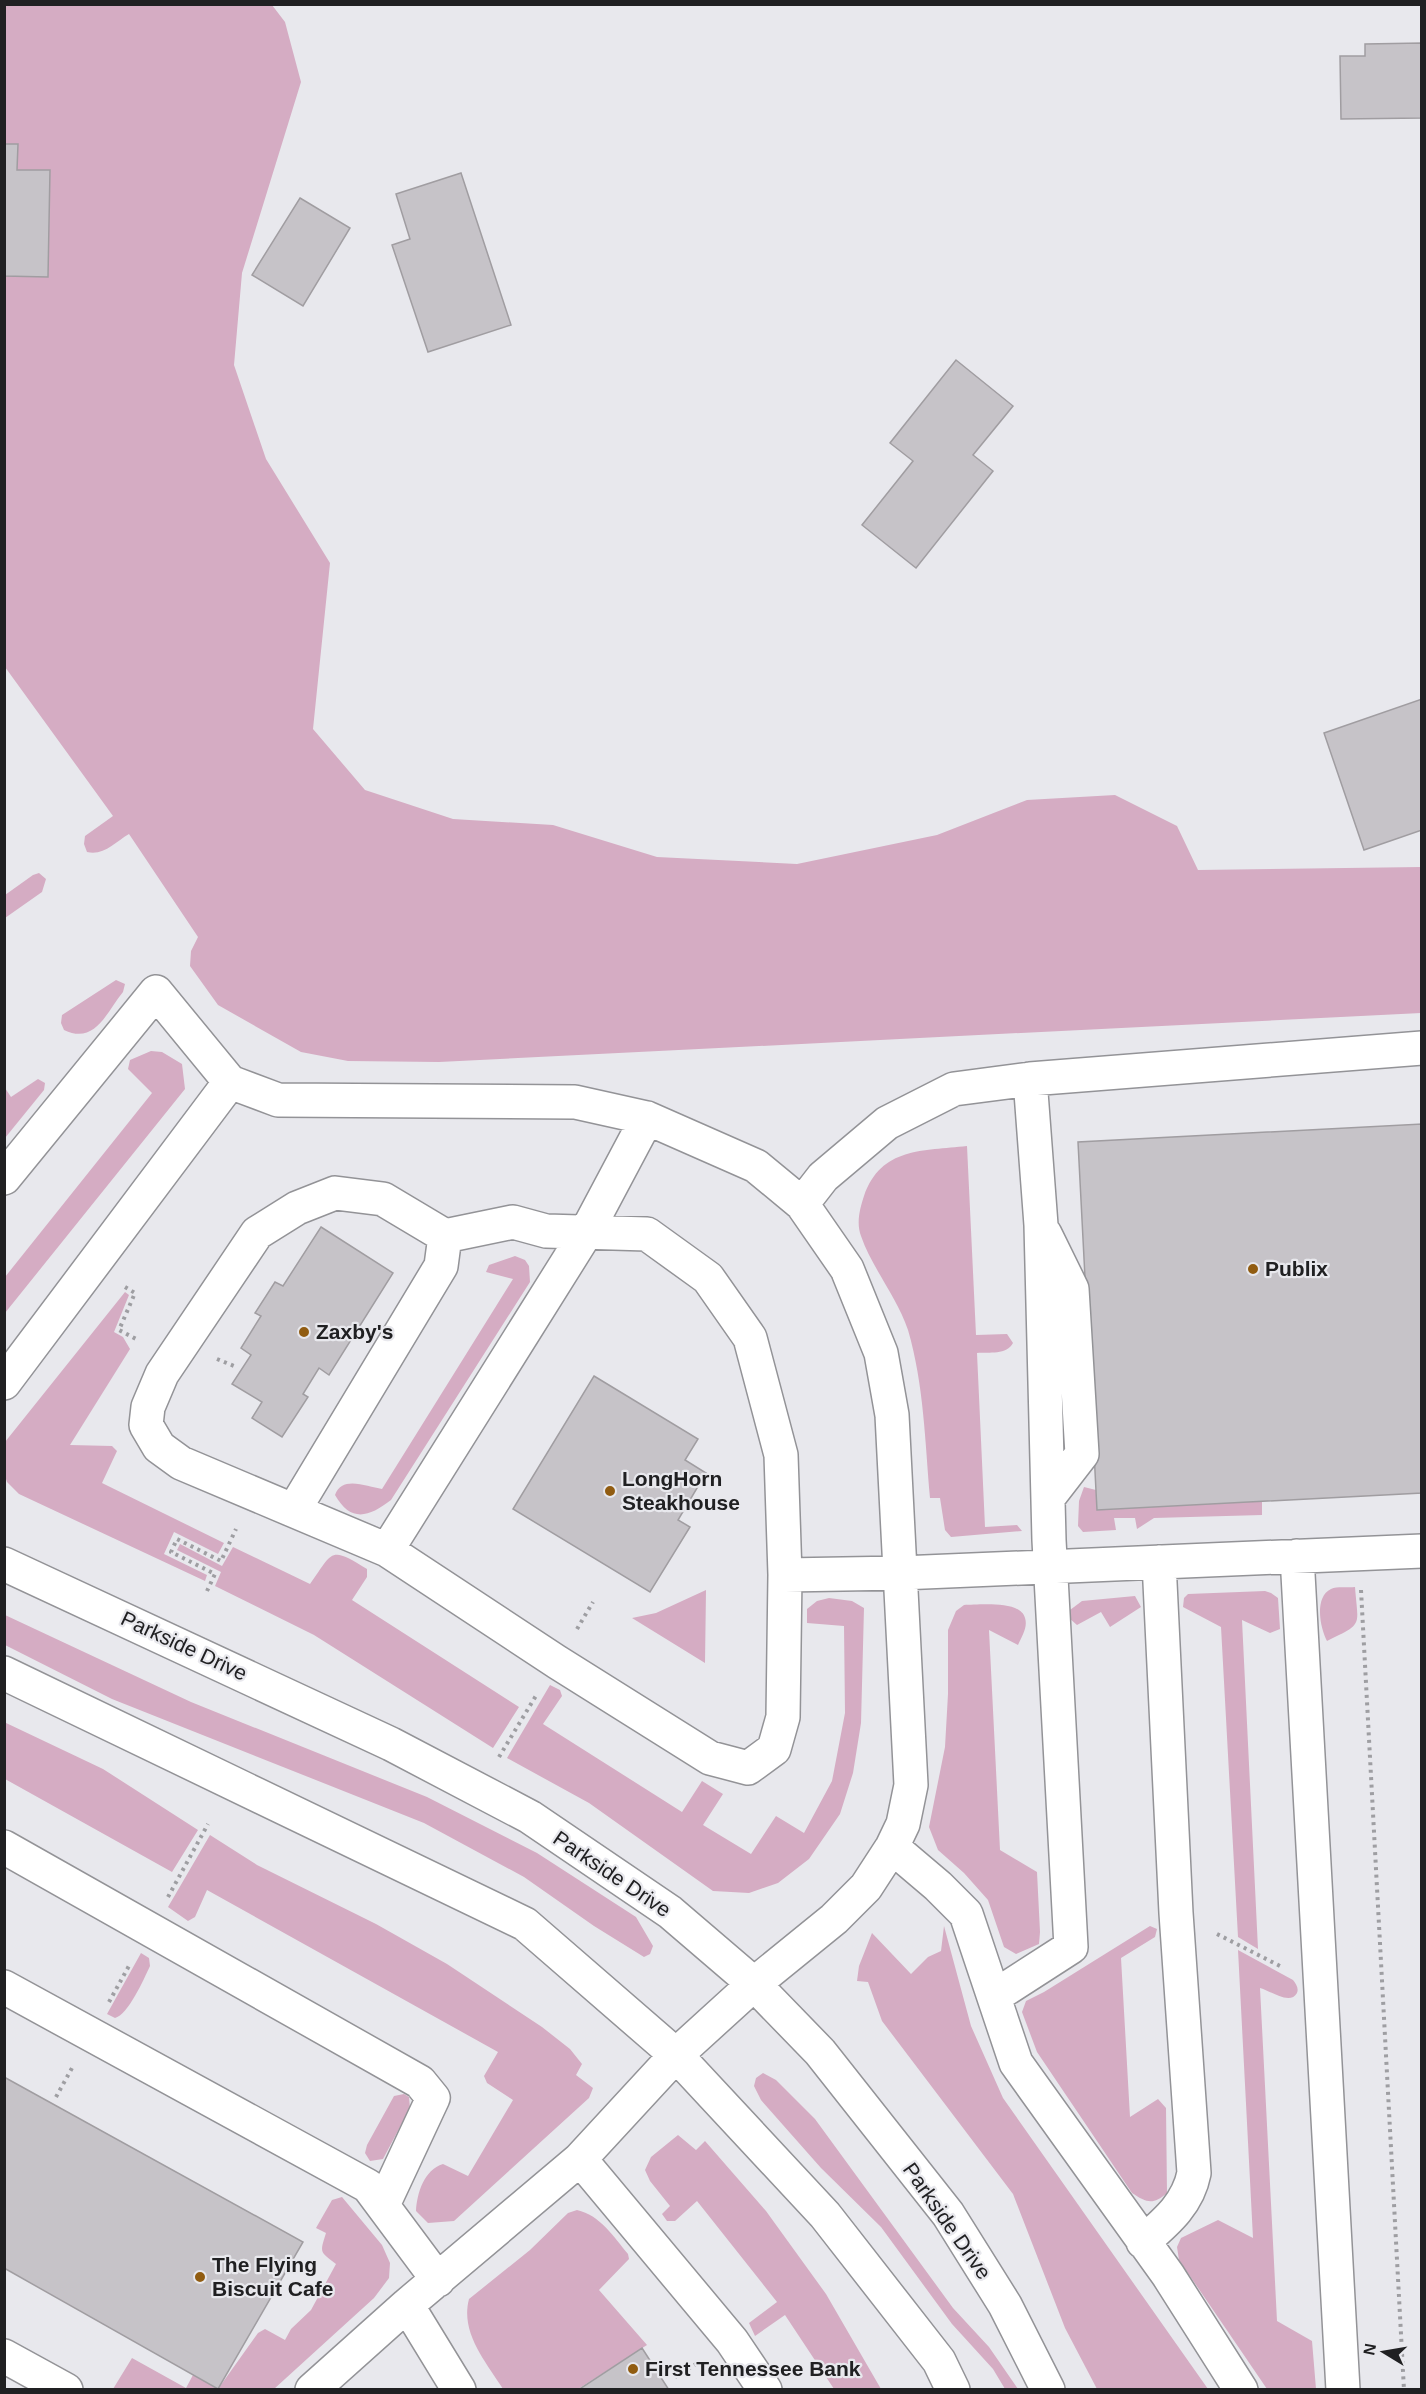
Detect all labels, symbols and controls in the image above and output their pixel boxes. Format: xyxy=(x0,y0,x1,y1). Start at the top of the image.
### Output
place label: Publix xyxy=(1265,1257,1328,1280)
marker: Publix xyxy=(1246,1262,1260,1276)
place label: Zaxby's xyxy=(316,1320,393,1343)
marker: Zaxby's xyxy=(297,1325,311,1339)
place label: LongHorn Steakhouse xyxy=(622,1467,740,1514)
marker: LongHorn Steakhouse xyxy=(603,1484,617,1498)
street label: Parkside Drive xyxy=(117,1606,251,1685)
street label: Parkside Drive xyxy=(549,1826,675,1921)
street label: Parkside Drive xyxy=(899,2158,996,2283)
place label: The Flying Biscuit Cafe xyxy=(212,2253,333,2300)
marker: The Flying Biscuit Cafe xyxy=(193,2270,207,2284)
north arrow xyxy=(1354,2322,1414,2382)
text: N xyxy=(1360,2342,1379,2357)
place label: First Tennessee Bank xyxy=(645,2357,861,2380)
marker: First Tennessee Bank xyxy=(626,2362,640,2376)

